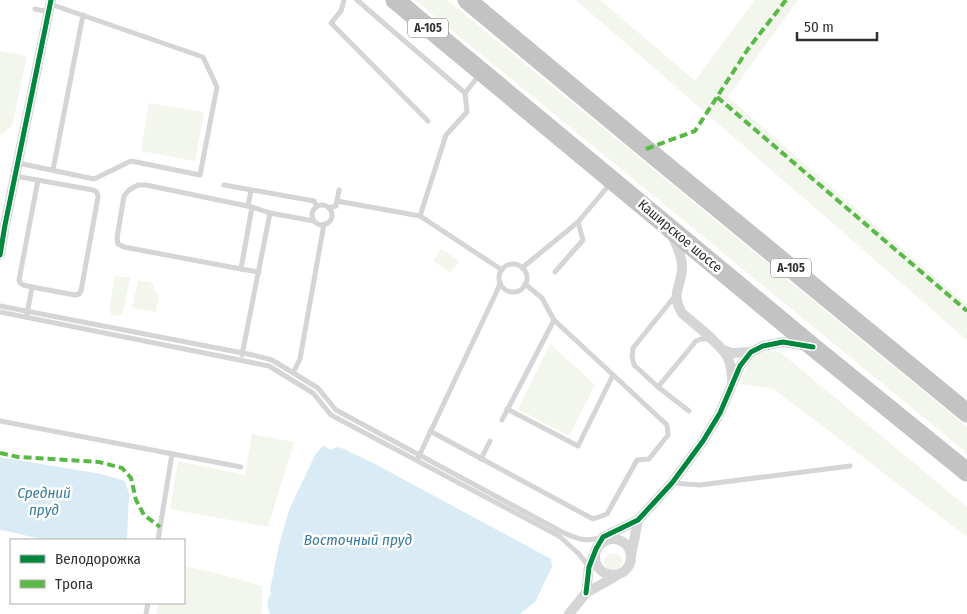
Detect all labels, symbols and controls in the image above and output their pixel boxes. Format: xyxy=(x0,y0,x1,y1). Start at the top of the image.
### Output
scale bar xyxy=(797,10,877,42)
road number: А-105 xyxy=(408,18,448,38)
text: 50 m xyxy=(804,18,834,36)
street label: Каширское шоссе xyxy=(634,196,726,276)
road number: А-105 xyxy=(771,258,811,278)
water label: Средний пруд xyxy=(17,484,71,519)
water label: Восточный пруд xyxy=(304,531,412,549)
legend xyxy=(10,539,185,604)
text: Велодорожка xyxy=(55,550,141,568)
text: Тропа xyxy=(55,575,93,593)

